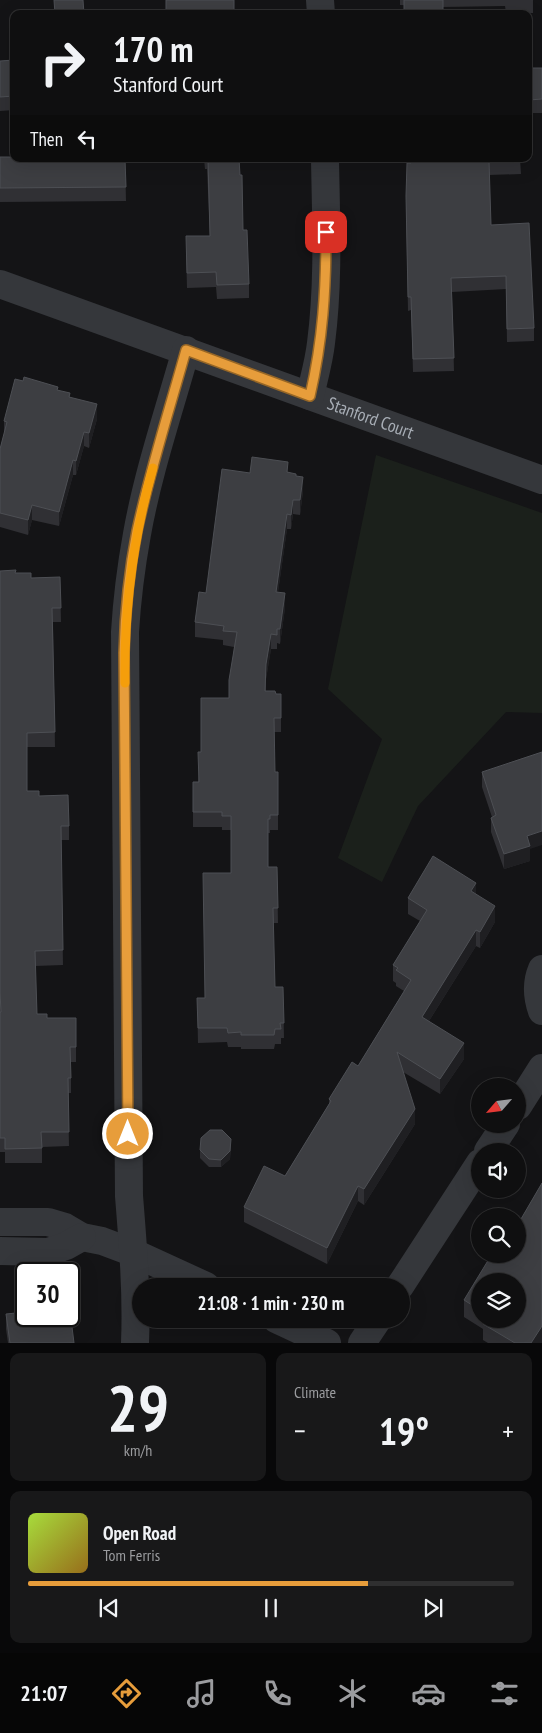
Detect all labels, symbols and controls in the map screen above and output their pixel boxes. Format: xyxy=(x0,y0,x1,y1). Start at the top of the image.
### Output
text: 170 m xyxy=(113,26,194,72)
icon: right xyxy=(30,30,95,95)
text: Stanford Court xyxy=(113,70,223,98)
icon: left xyxy=(73,125,101,153)
text: Then xyxy=(30,127,63,151)
pin xyxy=(305,211,347,253)
icon: arrive xyxy=(312,218,340,246)
street label: Stanford Court xyxy=(324,391,417,444)
north arrow xyxy=(471,1078,526,1132)
map controls xyxy=(471,1078,526,1328)
position arrow xyxy=(101,1107,153,1159)
button: sound xyxy=(471,1143,526,1198)
button: search xyxy=(471,1208,526,1263)
speed limit sign: 30 xyxy=(15,1262,80,1327)
button: layers xyxy=(471,1273,526,1328)
text: 21:08 · 1 min · 230 m xyxy=(198,1291,344,1315)
text: 29 xyxy=(107,1365,169,1449)
text: Climate xyxy=(294,1382,336,1402)
text: 19° xyxy=(379,1406,429,1455)
text: − xyxy=(294,1412,306,1449)
text: + xyxy=(502,1412,514,1449)
text: km/h xyxy=(124,1440,152,1460)
text: Open Road xyxy=(103,1521,176,1545)
text: Tom Ferris xyxy=(103,1545,160,1565)
icon: previous xyxy=(95,1594,123,1622)
icon: pause xyxy=(257,1594,285,1622)
icon: next xyxy=(419,1594,447,1622)
icon: directions xyxy=(109,1676,144,1711)
icon: music xyxy=(184,1676,219,1711)
icon: phone xyxy=(260,1676,295,1711)
icon: climate xyxy=(335,1676,370,1711)
icon: car xyxy=(411,1676,446,1711)
icon: filters xyxy=(487,1676,522,1711)
text: 21:07 xyxy=(20,1679,68,1707)

